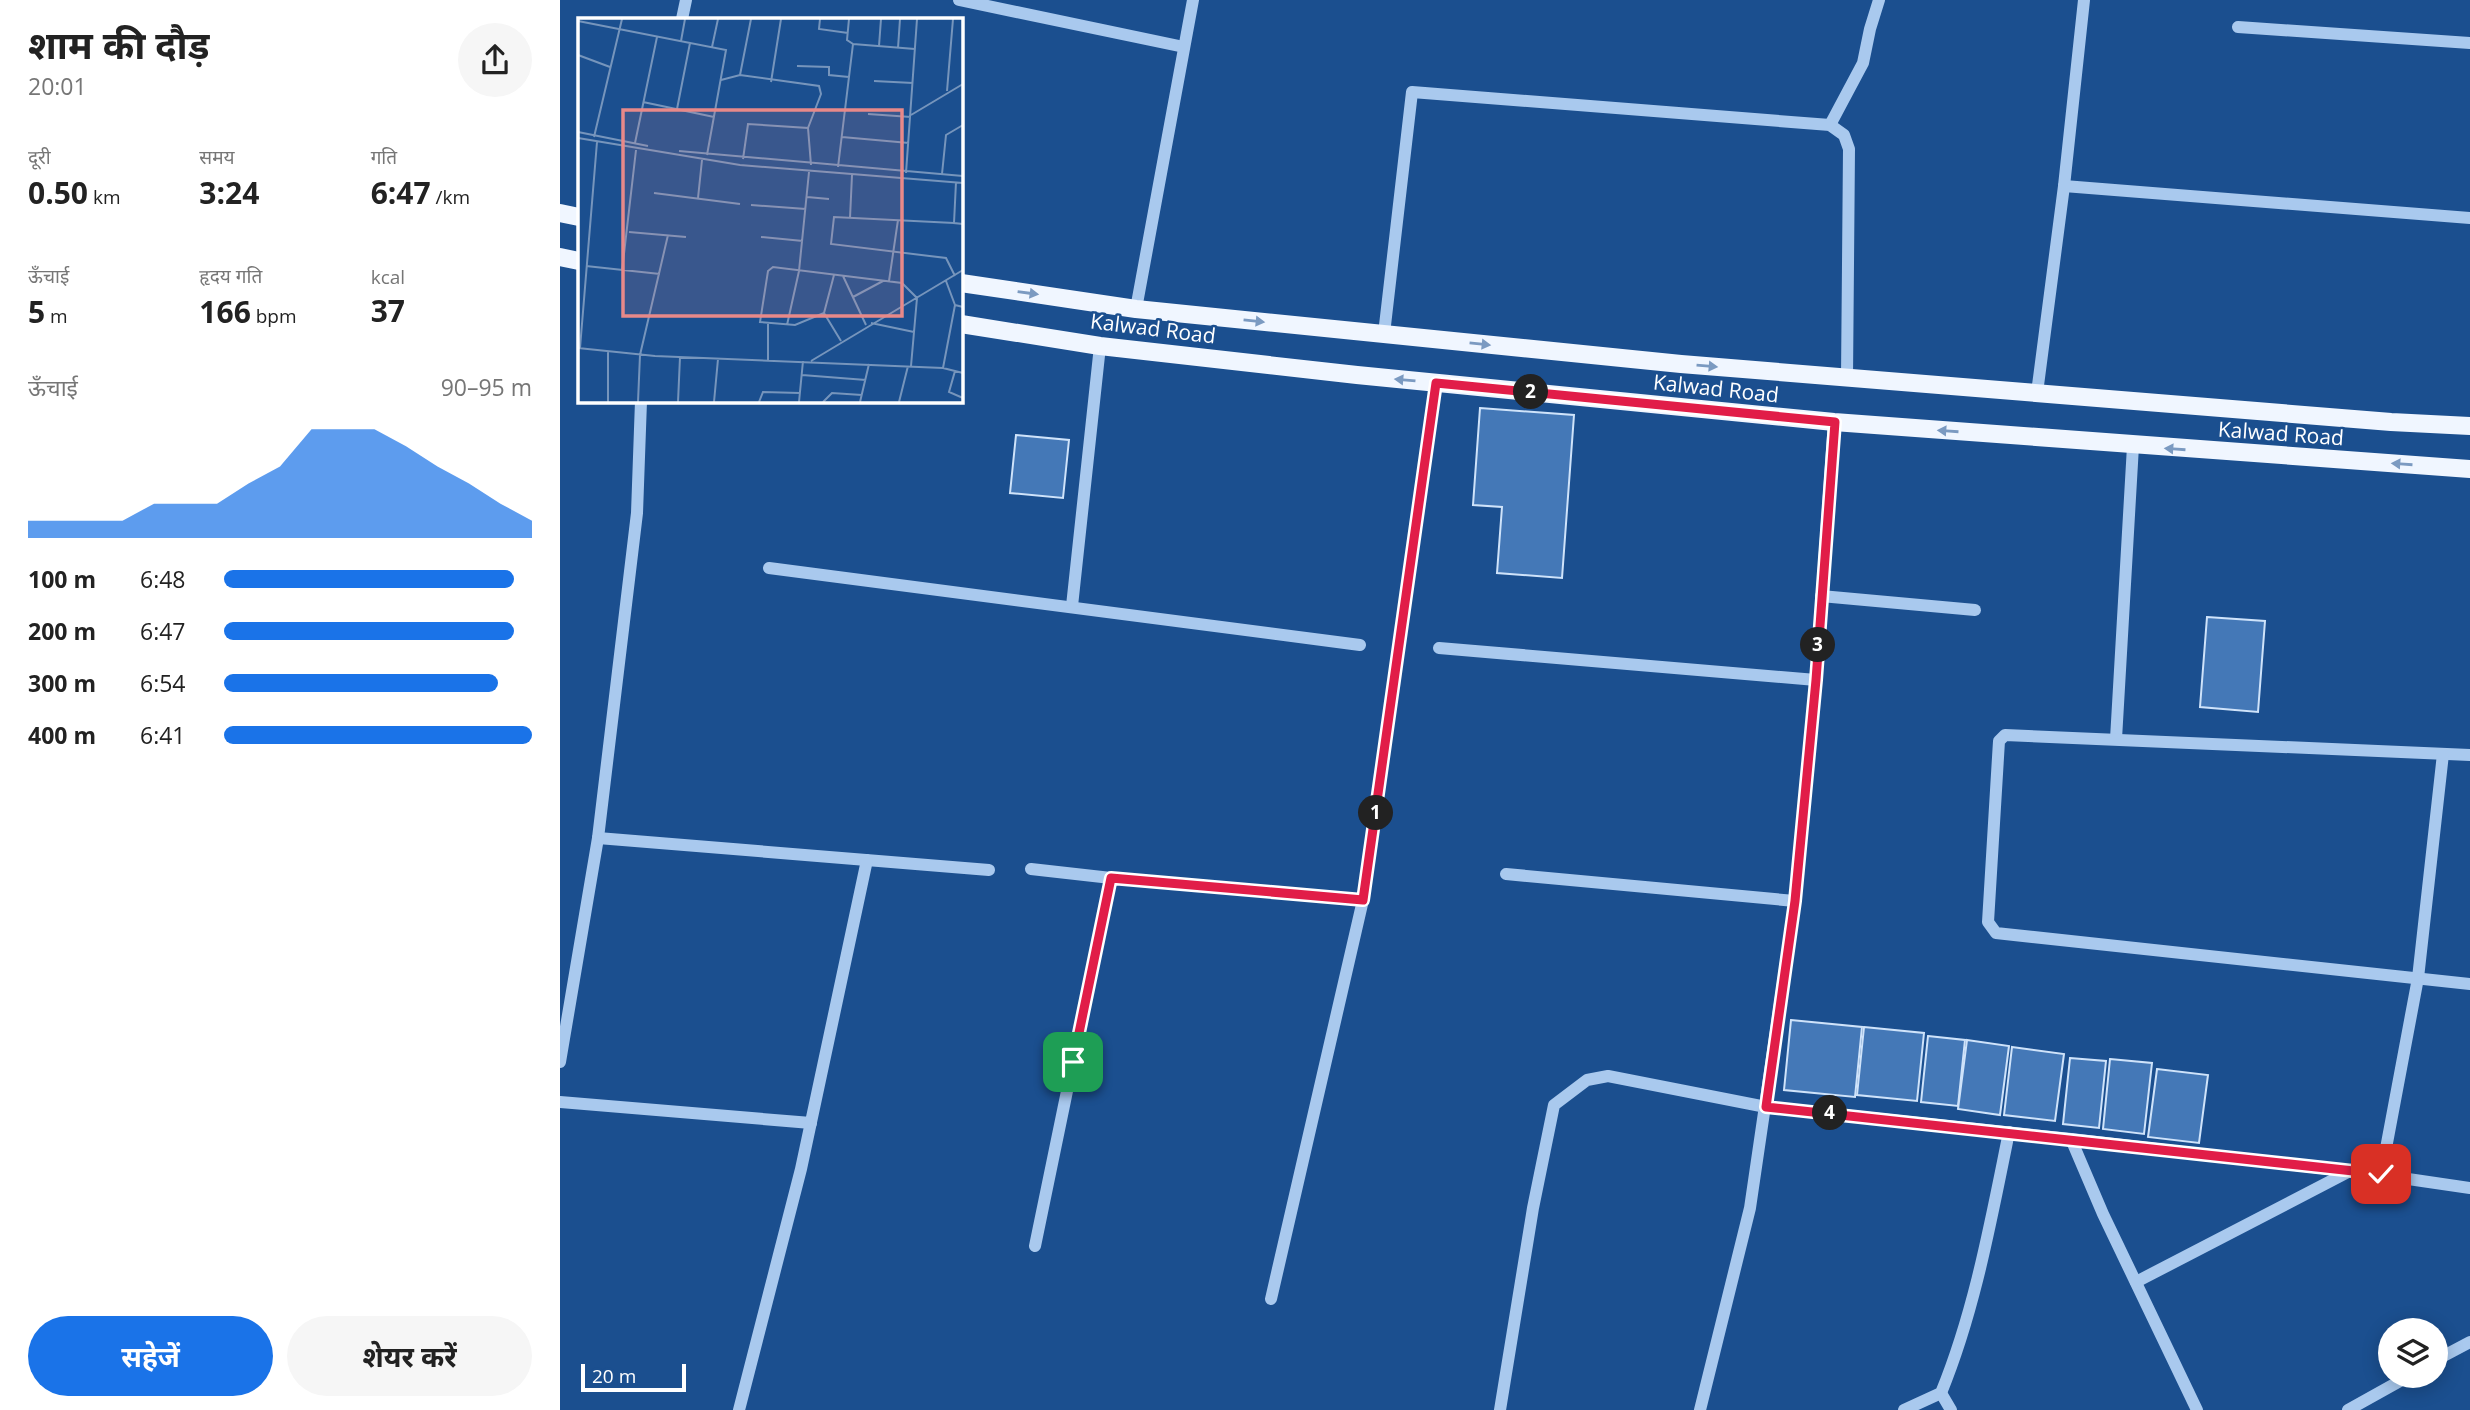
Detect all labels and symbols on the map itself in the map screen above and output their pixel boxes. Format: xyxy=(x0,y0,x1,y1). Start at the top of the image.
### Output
inset map xyxy=(578,18,962,402)
one-way arrow xyxy=(1017,287,1039,298)
street label: Kalwad Road xyxy=(1089,306,1217,350)
one-way arrow xyxy=(1243,315,1265,326)
one-way arrow xyxy=(1469,338,1491,349)
one-way arrow xyxy=(1696,361,1718,372)
street label: Kalwad Road xyxy=(1652,367,1780,409)
one-way arrow xyxy=(1393,374,1415,385)
pin: 2 xyxy=(1514,374,1548,410)
street label: Kalwad Road xyxy=(2217,415,2345,451)
one-way arrow xyxy=(1937,425,1959,436)
one-way arrow xyxy=(2164,443,2186,454)
one-way arrow xyxy=(2391,459,2413,470)
pin: 3 xyxy=(1800,628,1836,662)
pin: 1 xyxy=(1358,796,1394,830)
pin xyxy=(1043,1032,1103,1092)
pin: 4 xyxy=(1812,1096,1848,1130)
pin xyxy=(2351,1144,2411,1204)
scale bar xyxy=(581,1361,686,1393)

